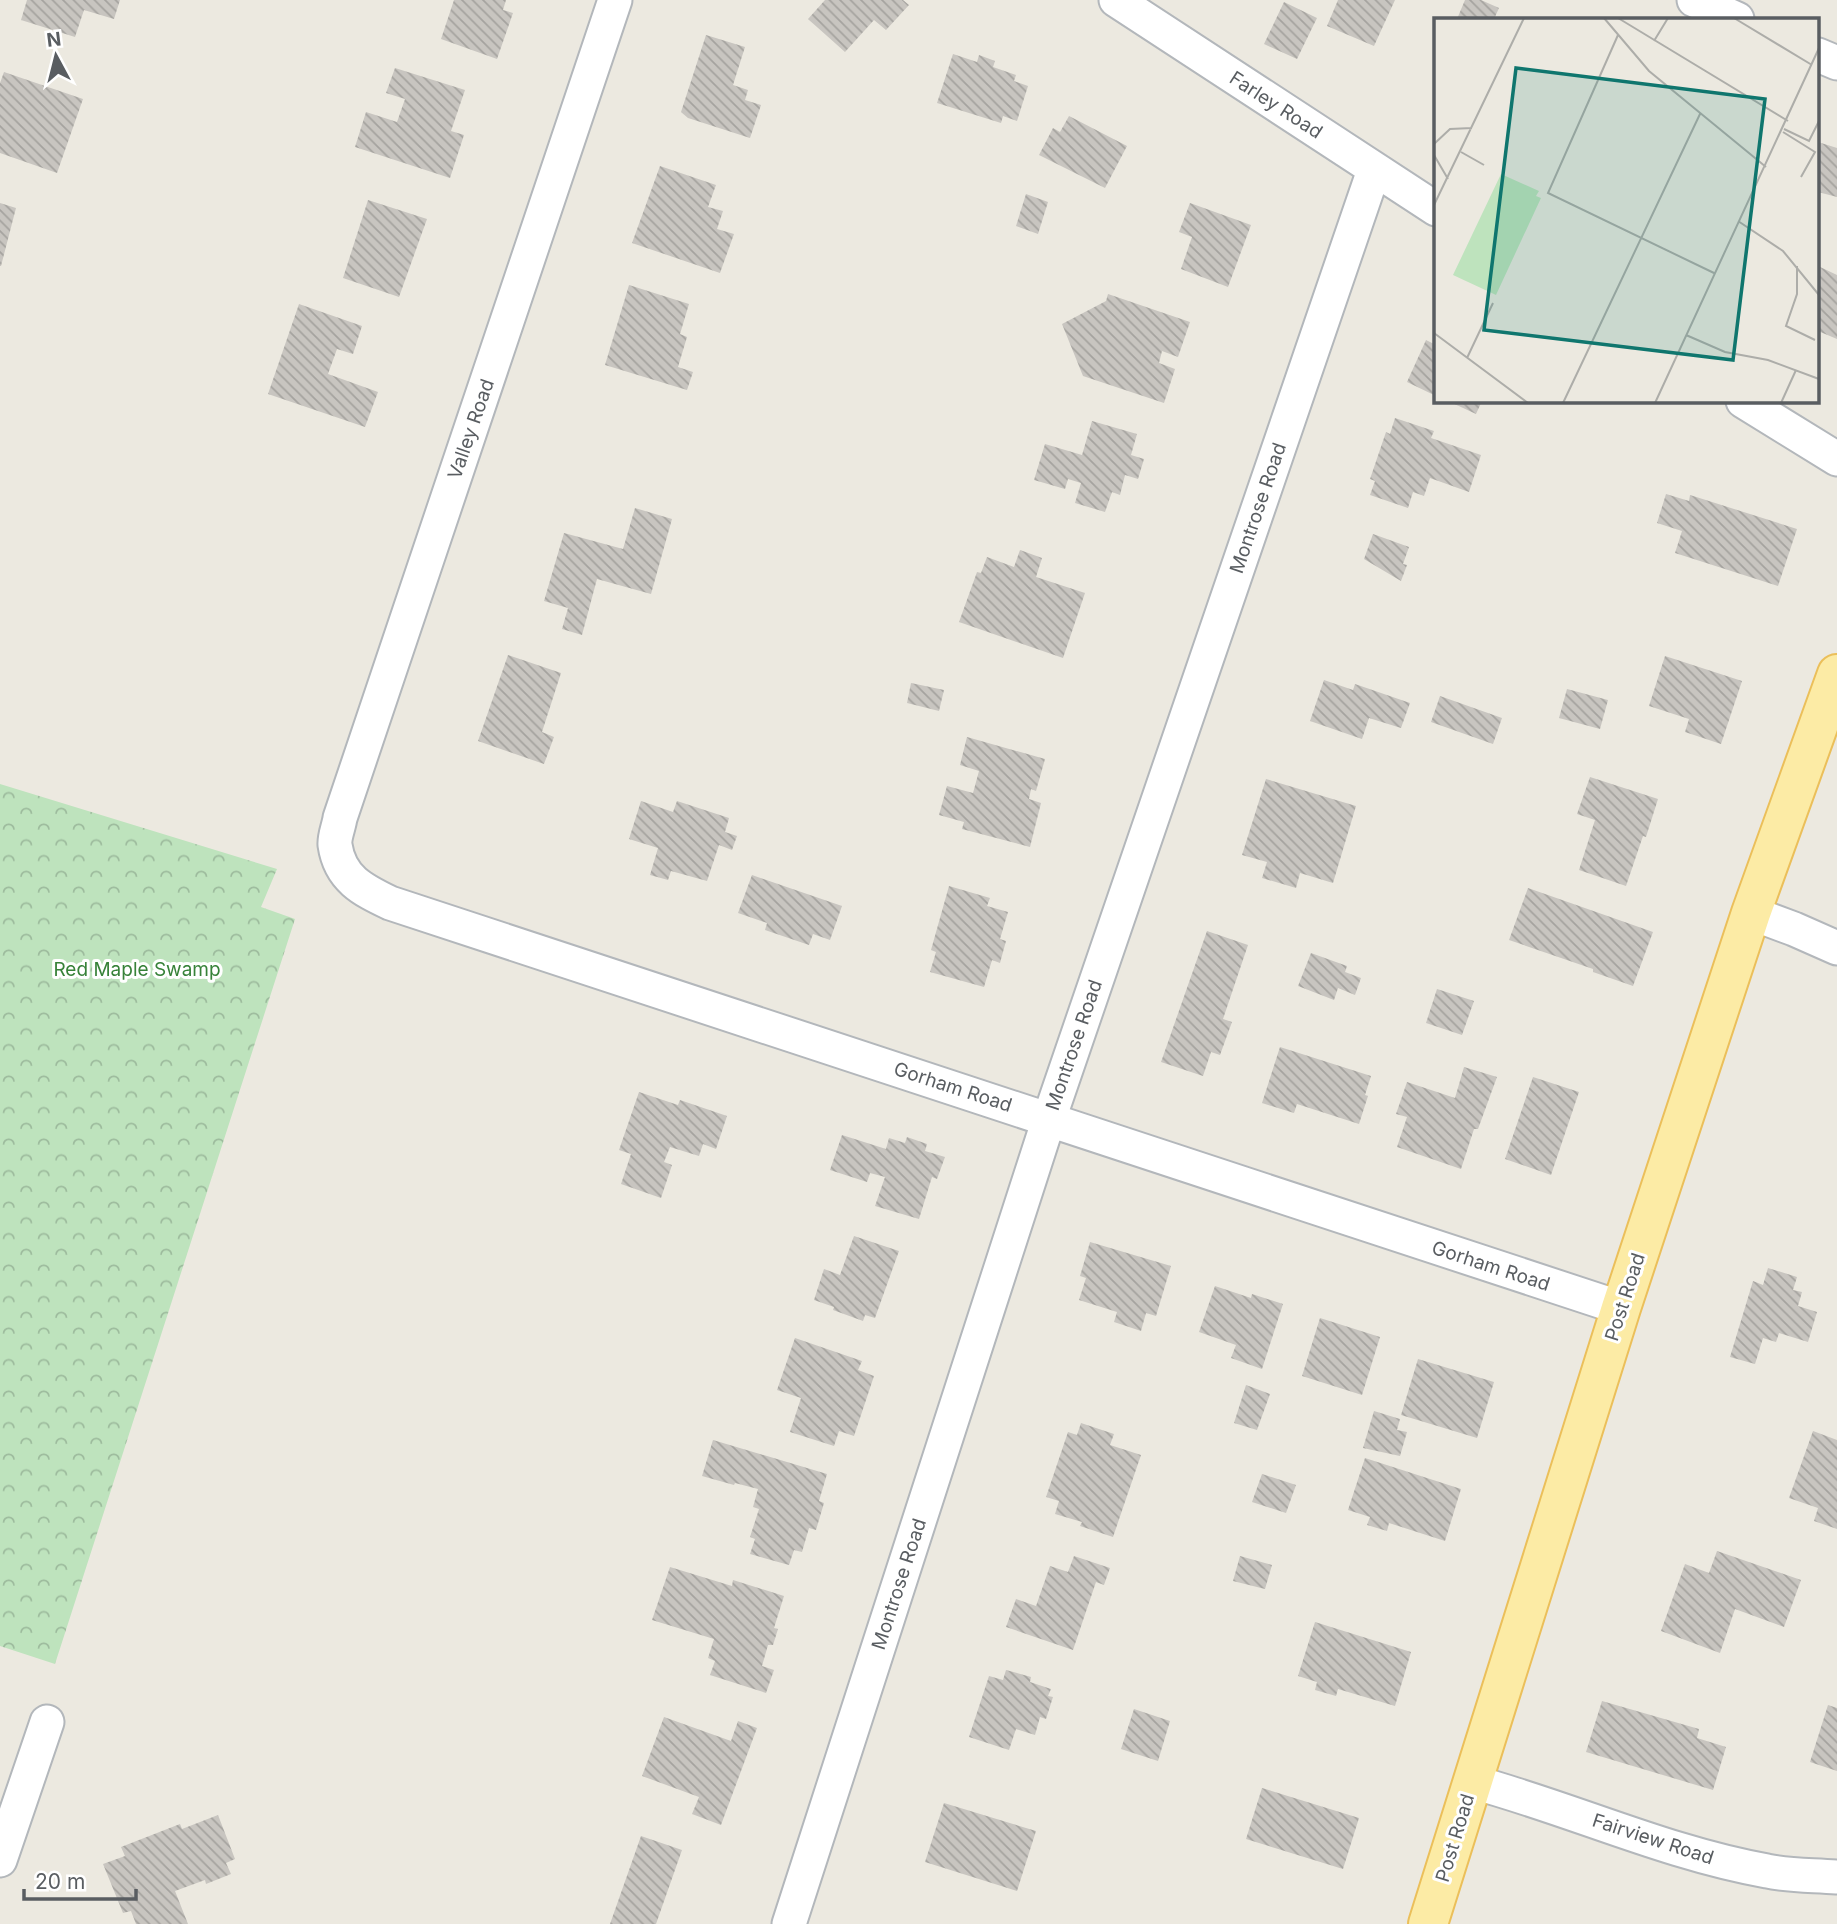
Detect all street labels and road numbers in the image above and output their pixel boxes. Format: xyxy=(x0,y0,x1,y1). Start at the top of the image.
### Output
street label: Farley Road xyxy=(1225,66,1327,144)
street label: Valley Road xyxy=(443,376,499,482)
street label: Montrose Road xyxy=(1225,440,1291,576)
street label: Montrose Road xyxy=(1041,977,1107,1113)
street label: Gorham Road xyxy=(891,1057,1015,1117)
street label: Gorham Road xyxy=(1429,1236,1553,1296)
street label: Post Road xyxy=(1600,1250,1650,1344)
street label: Montrose Road xyxy=(867,1516,931,1652)
street label: Post Road xyxy=(1431,1791,1479,1885)
street label: Fairview Road xyxy=(1589,1809,1717,1869)

